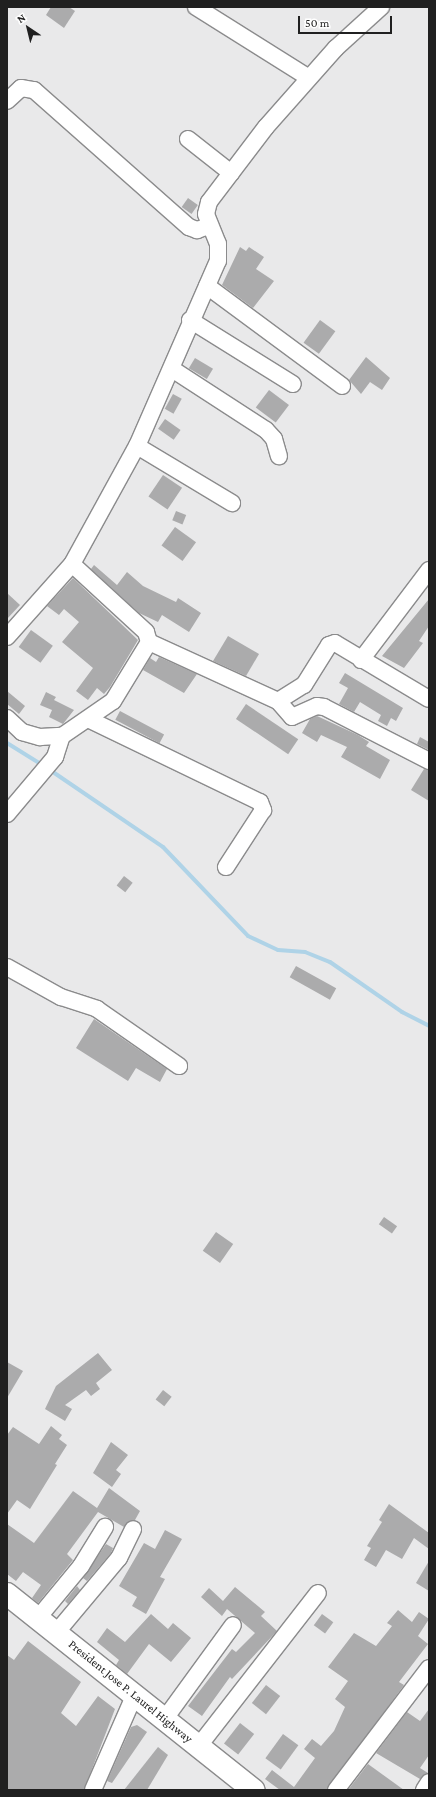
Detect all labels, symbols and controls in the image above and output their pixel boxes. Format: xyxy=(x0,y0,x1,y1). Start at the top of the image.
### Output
north arrow xyxy=(8,8,48,48)
scale bar xyxy=(300,8,394,34)
text: N xyxy=(15,11,28,25)
text: 50 m xyxy=(305,16,329,30)
street label: President Jose P. Laurel Highway xyxy=(65,1637,195,1747)

